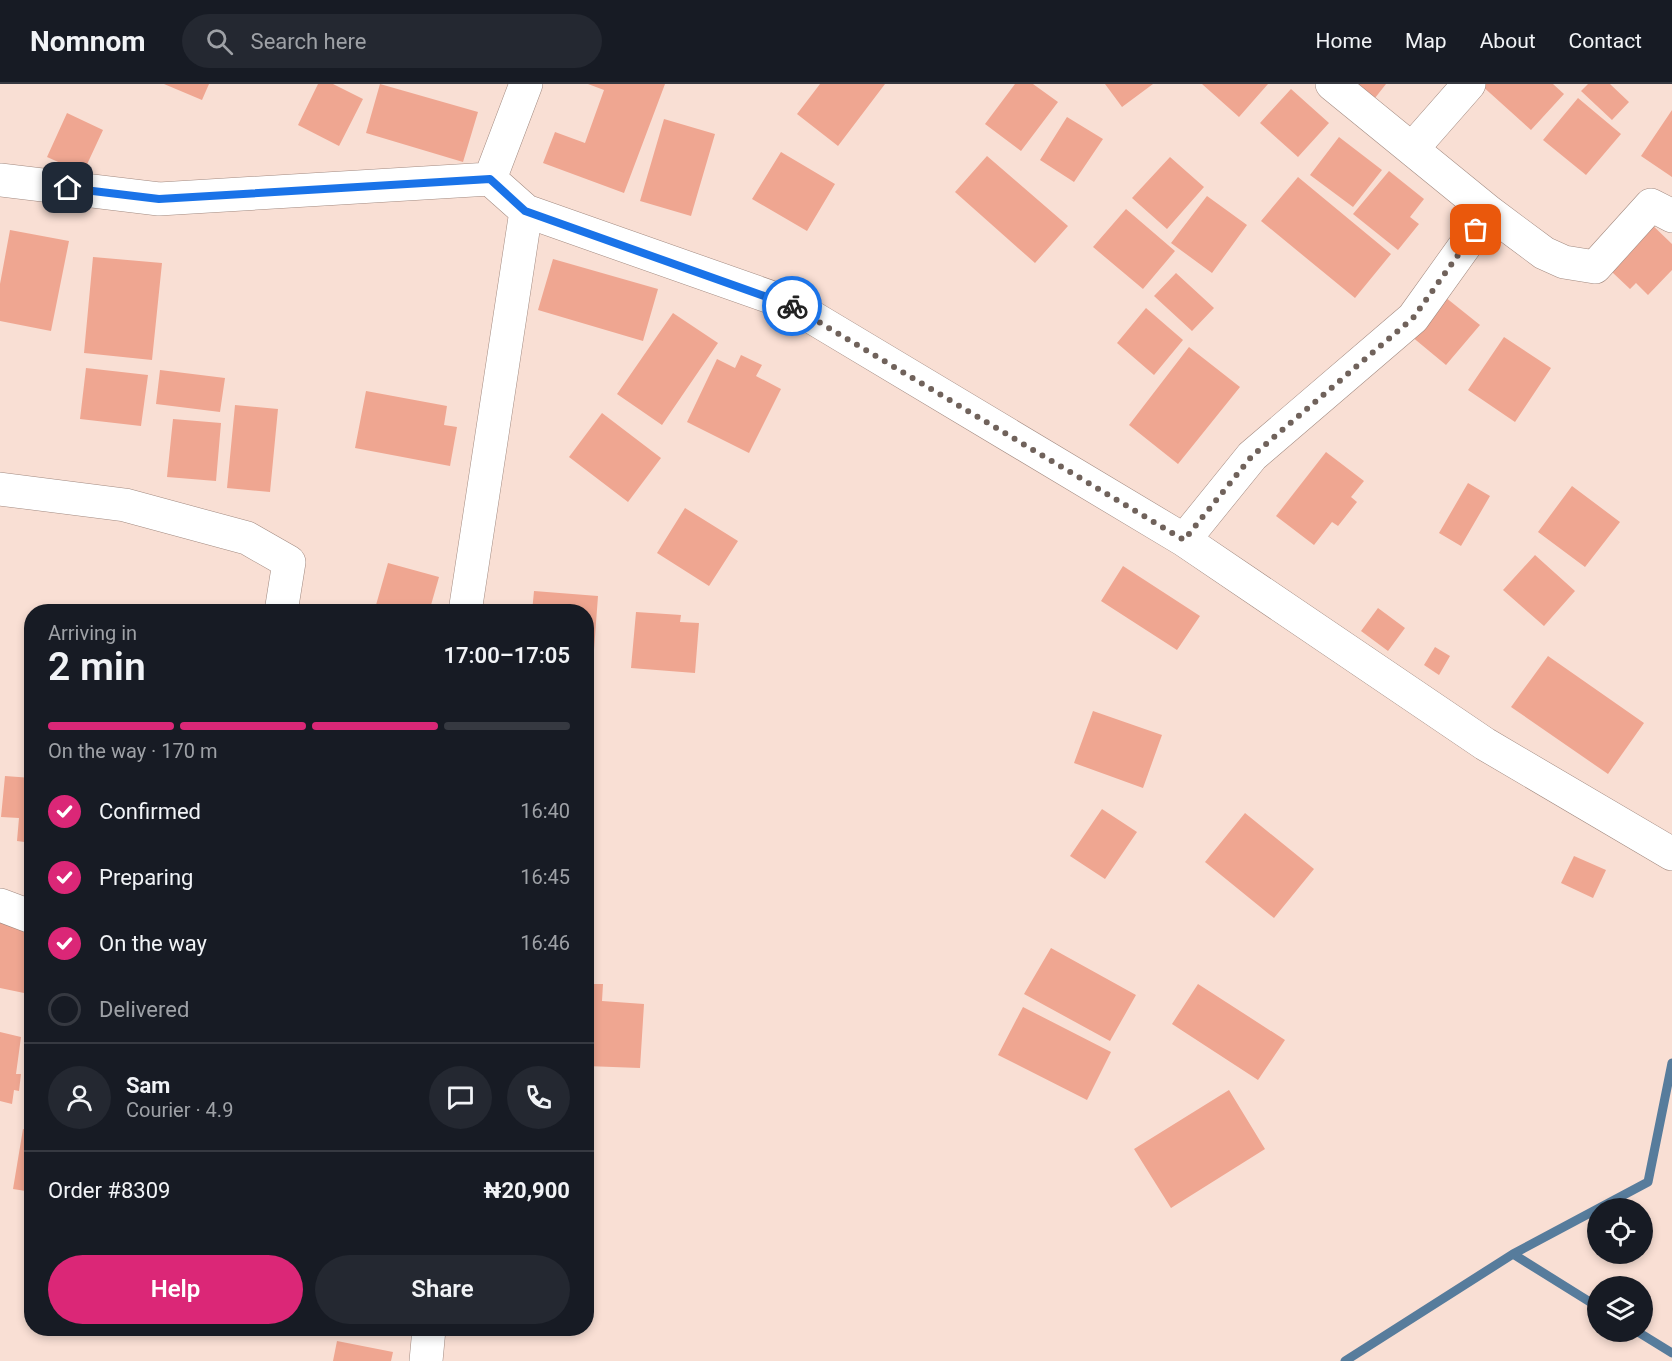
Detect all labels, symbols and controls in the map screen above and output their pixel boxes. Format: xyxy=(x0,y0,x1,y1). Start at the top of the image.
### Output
search box xyxy=(182,14,602,68)
text: Nomnom xyxy=(30,25,146,58)
icon: search xyxy=(203,25,236,58)
text: Search here xyxy=(251,29,366,54)
text: Home xyxy=(1316,29,1372,53)
text: Map xyxy=(1405,29,1447,53)
text: About xyxy=(1480,29,1536,53)
text: Contact xyxy=(1569,29,1642,53)
pin xyxy=(42,162,93,213)
icon: home xyxy=(51,171,84,204)
pin xyxy=(1450,204,1501,255)
icon: bag xyxy=(1459,213,1492,246)
courier xyxy=(762,276,822,336)
icon: bike xyxy=(776,290,809,323)
text: Arriving in xyxy=(48,621,137,645)
text: 17:00–17:05 xyxy=(443,643,570,668)
text: 2 min xyxy=(48,644,146,690)
text: On the way · 170 m xyxy=(48,739,217,763)
icon: check xyxy=(48,795,81,828)
text: Confirmed xyxy=(99,799,201,824)
text: 16:40 xyxy=(520,799,570,823)
icon: check xyxy=(48,861,81,894)
text: Preparing xyxy=(99,865,193,890)
text: 16:45 xyxy=(520,865,570,889)
icon: check xyxy=(48,927,81,960)
text: On the way xyxy=(99,931,207,956)
text: 16:46 xyxy=(520,931,570,955)
text: Delivered xyxy=(99,997,189,1022)
button: person xyxy=(48,1066,111,1129)
button: chat xyxy=(429,1066,492,1129)
button: phone xyxy=(507,1066,570,1129)
text: Sam xyxy=(126,1073,170,1098)
text: Courier · 4.9 xyxy=(126,1098,233,1122)
text: Order #8309 xyxy=(48,1178,170,1203)
text: ₦20,900 xyxy=(484,1178,570,1203)
map controls xyxy=(1587,1198,1653,1342)
button: locate xyxy=(1587,1198,1653,1264)
button: Help xyxy=(48,1255,303,1324)
button: Share xyxy=(315,1255,570,1324)
button: layers xyxy=(1587,1276,1653,1342)

